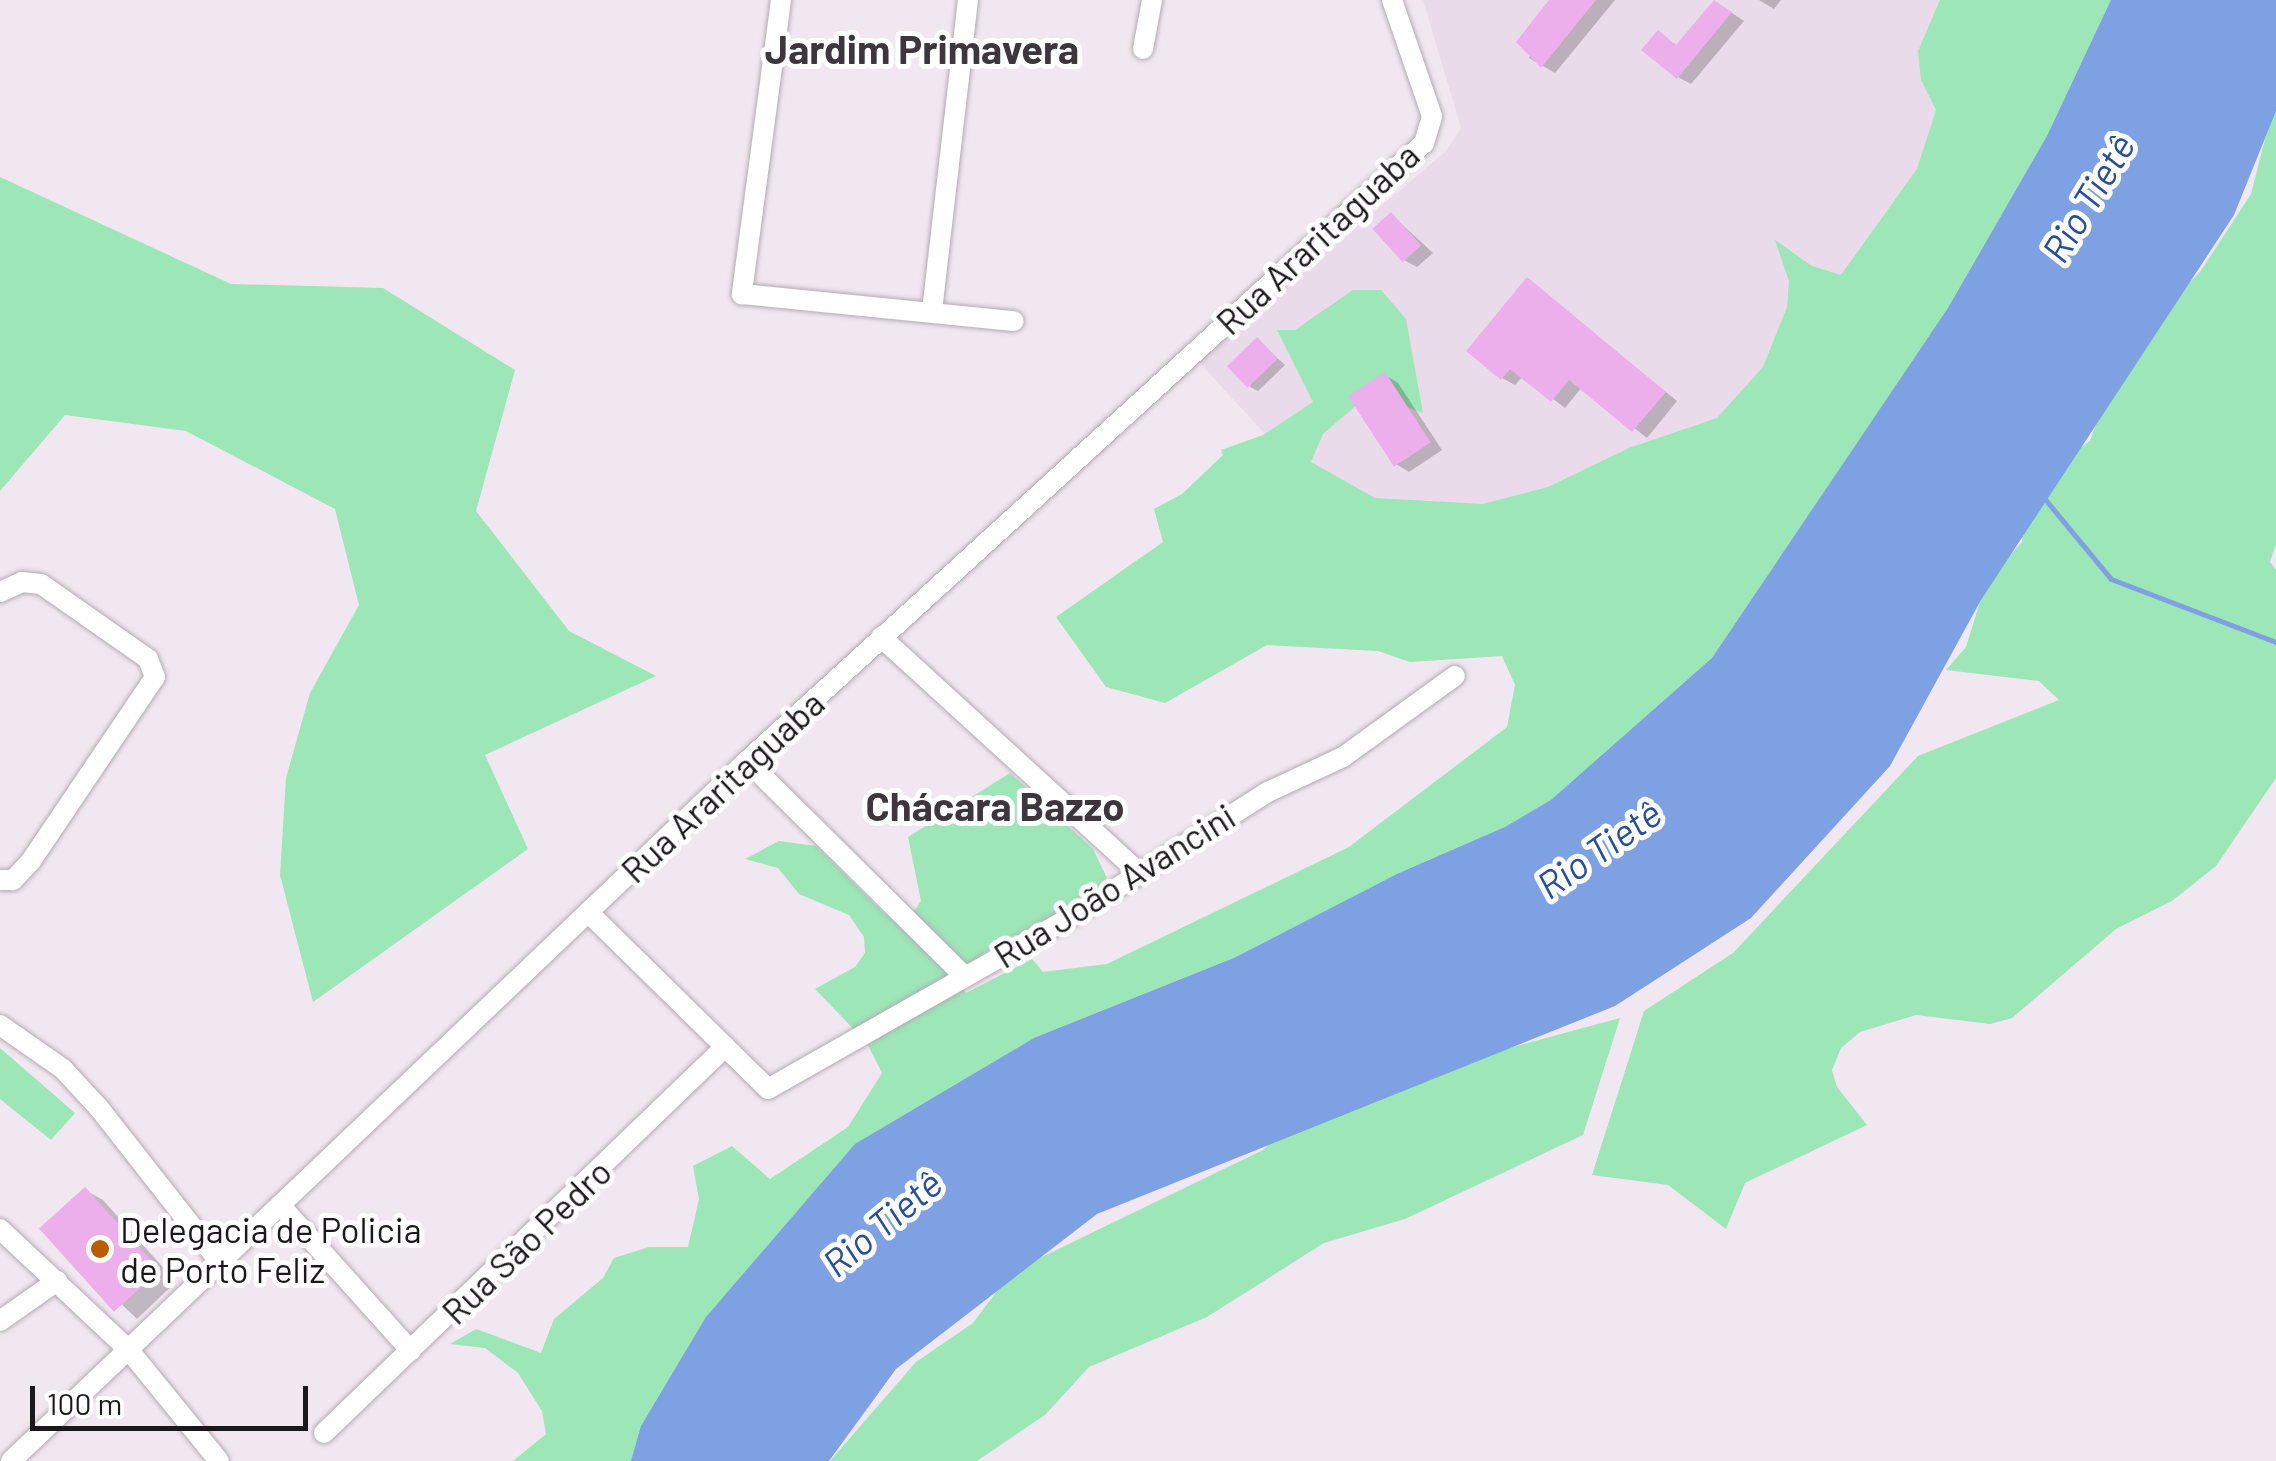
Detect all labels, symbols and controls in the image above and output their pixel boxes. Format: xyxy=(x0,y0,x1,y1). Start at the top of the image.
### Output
district label: Jardim Primavera xyxy=(765,24,1079,72)
water label: Rio Tietê xyxy=(2032,126,2144,270)
street label: Rua Araritaguaba xyxy=(1207,133,1427,343)
street label: Rua Araritaguaba xyxy=(612,681,832,891)
district label: Chácara Bazzo xyxy=(866,781,1124,829)
water label: Rio Tietê xyxy=(1528,790,1670,908)
street label: Rua João Avancini xyxy=(986,794,1242,976)
street label: Rua São Pedro xyxy=(433,1150,619,1332)
water label: Rio Tietê xyxy=(813,1160,951,1286)
place label: Delegacia de Policia de Porto Feliz xyxy=(120,1208,422,1290)
marker: Delegacia de Policia de Porto Feliz xyxy=(89,1238,111,1260)
scale bar xyxy=(35,1366,312,1428)
text: 100 m xyxy=(47,1385,122,1421)

